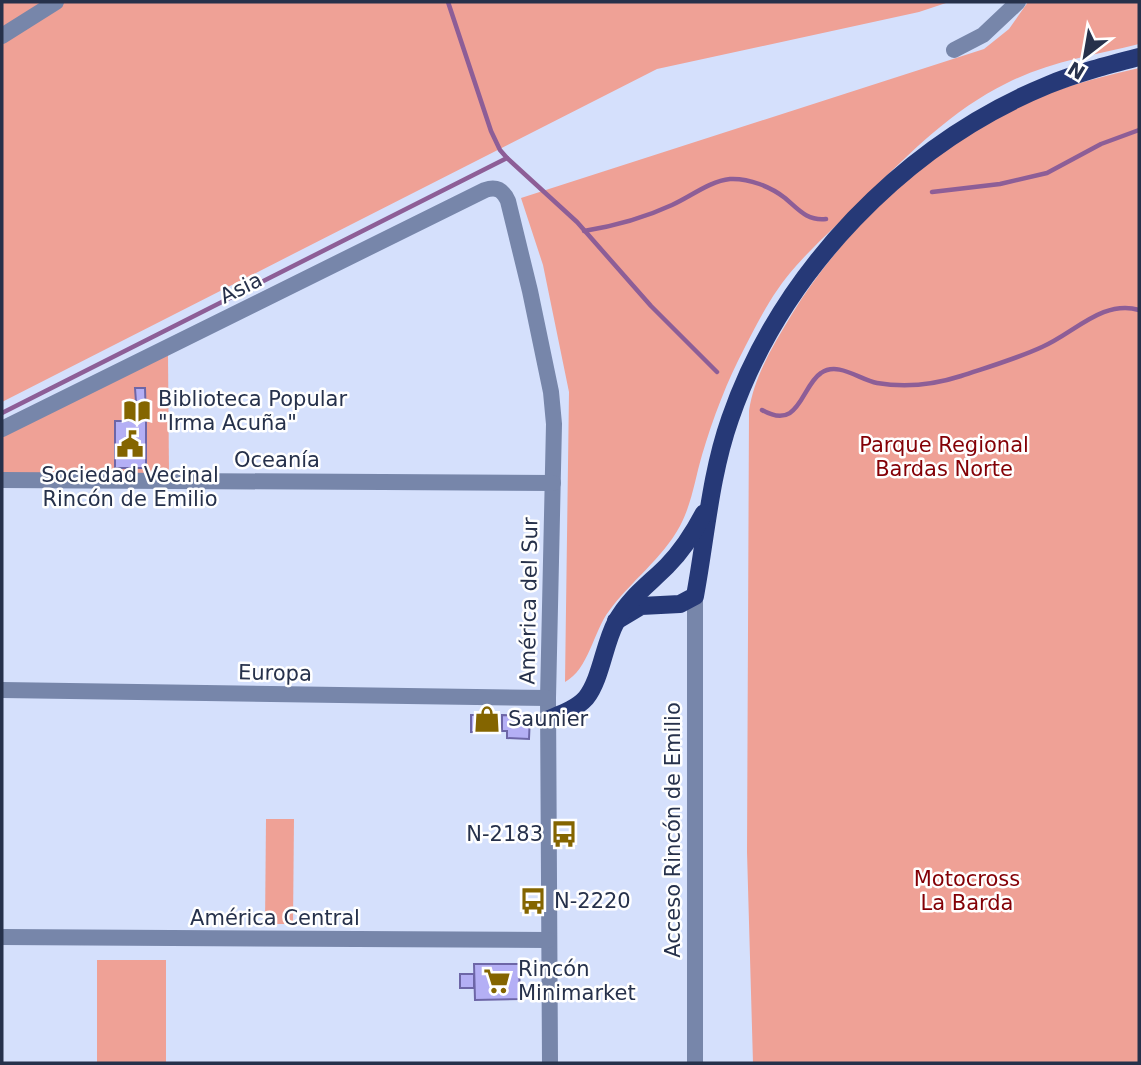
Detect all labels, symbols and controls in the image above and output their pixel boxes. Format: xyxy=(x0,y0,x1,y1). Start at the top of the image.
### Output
north arrow xyxy=(1050,21,1120,91)
text: N xyxy=(1064,57,1089,84)
street label: Asia xyxy=(216,268,266,308)
place label: Biblioteca Popular "Irma Acuña" xyxy=(158,387,347,435)
library icon: Biblioteca Popular "Irma Acuña" xyxy=(122,396,152,426)
public building icon: Sociedad Vecinal Rincón de Emilio xyxy=(115,429,145,459)
park label: Parque Regional Bardas Norte xyxy=(859,433,1029,481)
street label: Oceanía xyxy=(234,448,320,472)
place label: Sociedad Vecinal Rincón de Emilio xyxy=(41,463,219,511)
street label: América del Sur xyxy=(516,517,542,685)
street label: Europa xyxy=(238,660,312,686)
street label: Acceso Rincón de Emilio xyxy=(661,702,685,958)
shop icon: Saunier xyxy=(472,704,502,734)
place label: Saunier xyxy=(508,707,589,731)
bus stop icon: N-2183 xyxy=(549,819,579,849)
place label: N-2183 xyxy=(466,822,543,846)
park label: Motocross La Barda xyxy=(914,867,1020,915)
bus stop icon: N-2220 xyxy=(518,886,548,916)
place label: N-2220 xyxy=(554,889,631,913)
street label: América Central xyxy=(190,906,360,930)
place label: Rincón Minimarket xyxy=(518,957,636,1005)
supermarket icon: Rincón Minimarket xyxy=(482,966,512,996)

